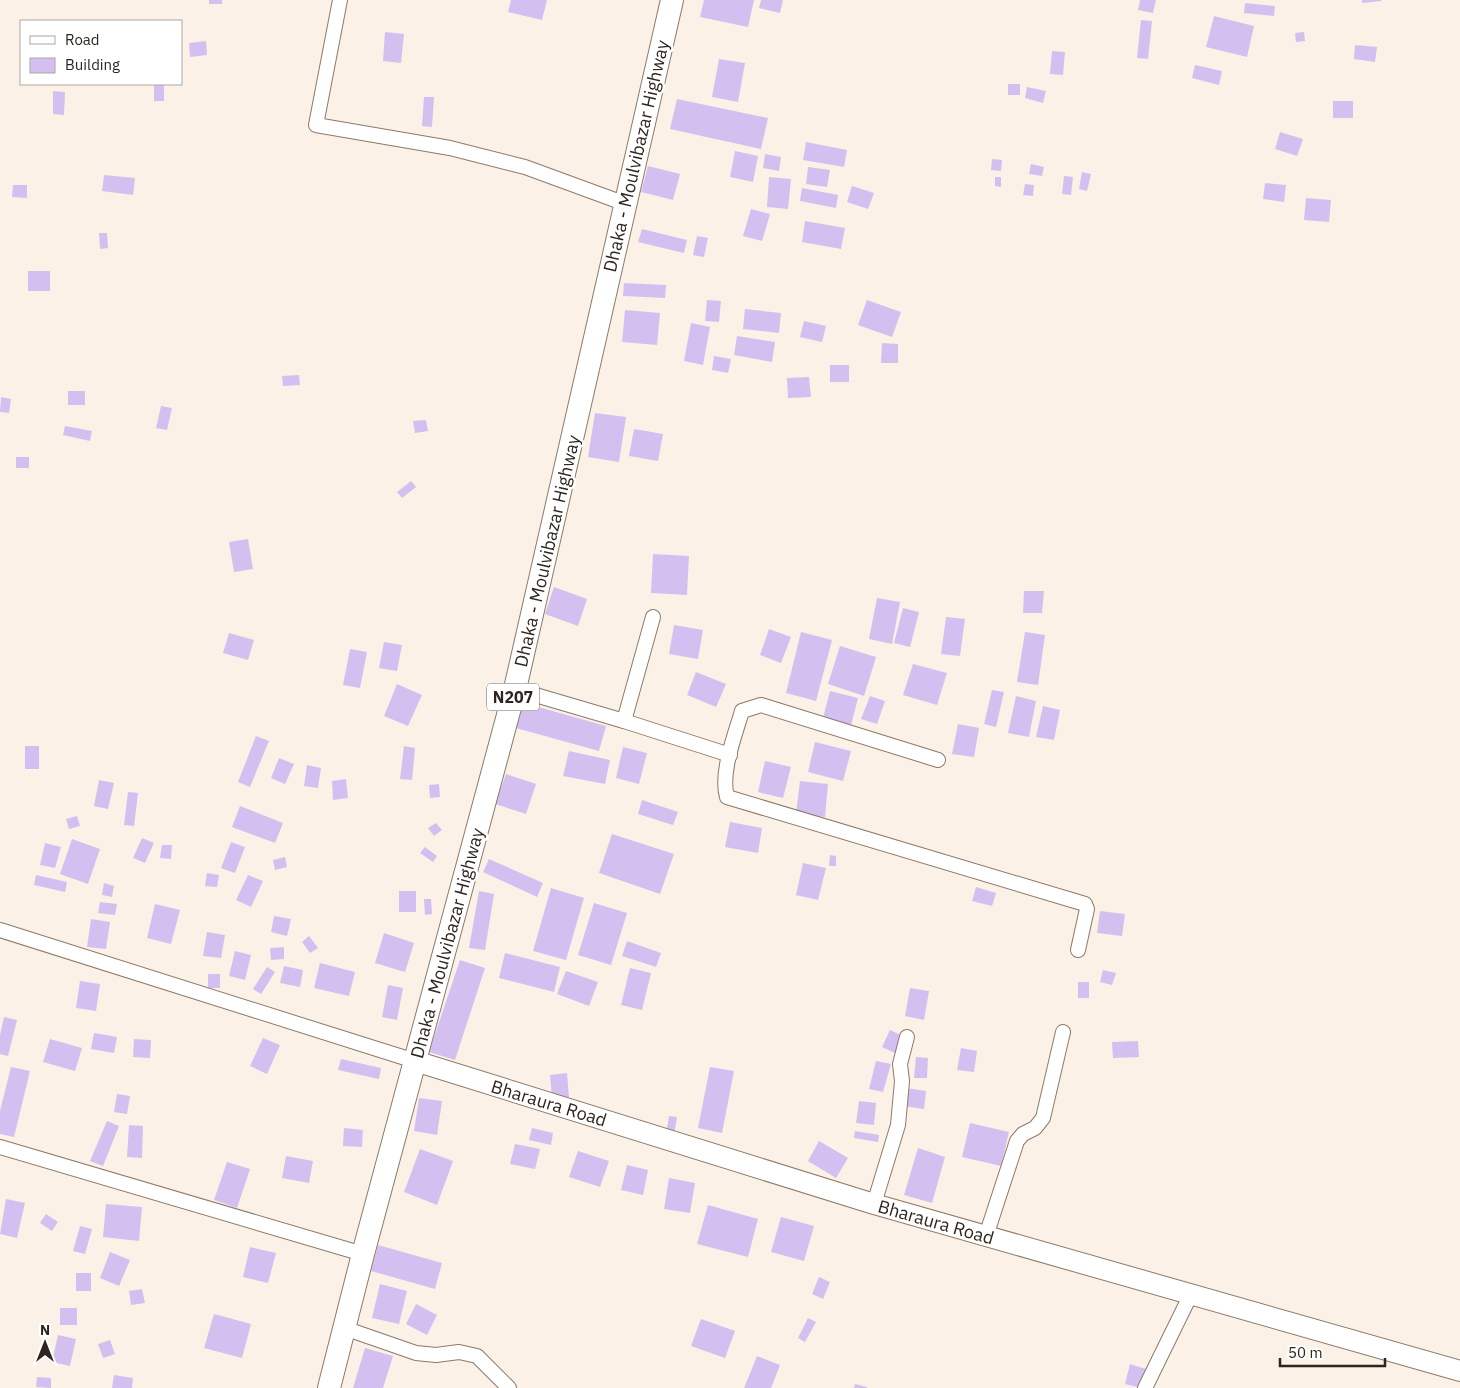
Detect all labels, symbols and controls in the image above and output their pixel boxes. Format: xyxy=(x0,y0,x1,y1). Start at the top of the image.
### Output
legend xyxy=(20,20,182,85)
text: Road xyxy=(65,30,100,49)
street label: Dhaka - Moulvibazar Highway xyxy=(598,38,674,274)
text: Building xyxy=(65,55,120,74)
street label: Dhaka - Moulvibazar Highway xyxy=(509,433,585,669)
road number: N207 xyxy=(487,684,539,710)
street label: Dhaka - Moulvibazar Highway xyxy=(405,825,489,1061)
street label: Bharaura Road xyxy=(488,1074,610,1132)
street label: Bharaura Road xyxy=(875,1194,997,1250)
north arrow xyxy=(20,1318,70,1368)
text: N xyxy=(40,1321,50,1339)
scale bar xyxy=(1280,1336,1385,1368)
text: 50 m xyxy=(1288,1343,1323,1362)

